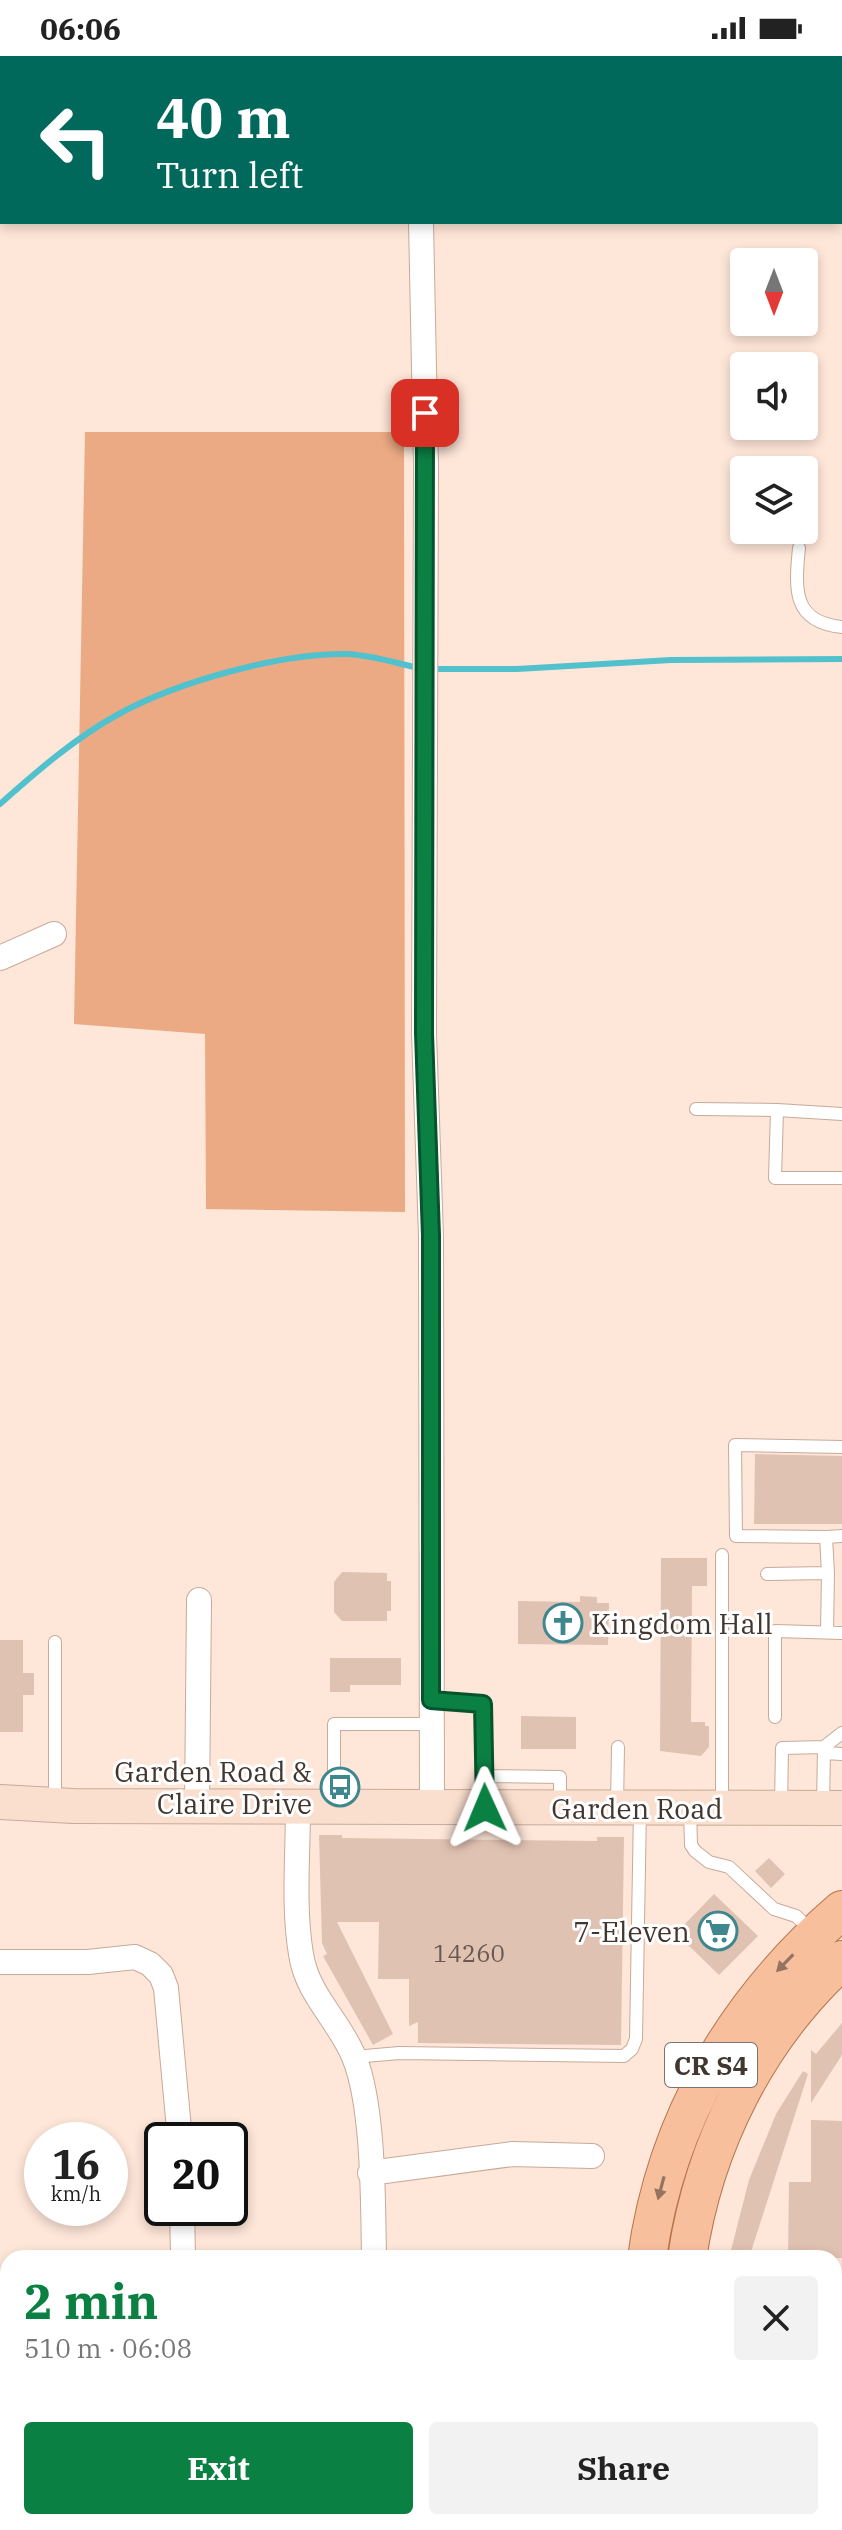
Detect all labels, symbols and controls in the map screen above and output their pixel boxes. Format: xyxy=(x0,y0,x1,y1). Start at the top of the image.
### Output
text: 06:06 xyxy=(40,9,121,48)
text: 40 m xyxy=(156,81,291,153)
icon: left xyxy=(24,88,128,192)
text: Turn left xyxy=(156,151,303,198)
north arrow xyxy=(730,248,818,336)
map controls xyxy=(730,248,818,544)
button: sound xyxy=(730,352,818,440)
pin xyxy=(391,379,459,447)
icon: arrive xyxy=(403,391,447,435)
button: layers xyxy=(730,456,818,544)
church icon: Kingdom Hall xyxy=(542,1602,584,1644)
place label: Kingdom Hall xyxy=(591,1605,773,1642)
place label: Garden Road & Claire Drive xyxy=(114,1753,312,1822)
bus stop icon: Garden Road & Claire Drive xyxy=(319,1766,361,1808)
position arrow xyxy=(443,1766,527,1850)
street label: Garden Road xyxy=(551,1790,723,1827)
supermarket icon: 7-Eleven xyxy=(697,1910,739,1952)
place label: 7-Eleven xyxy=(573,1913,690,1950)
house number: 14260 xyxy=(433,1937,505,1969)
one-way arrow xyxy=(777,1953,795,1972)
road number: CR S4 xyxy=(665,2043,757,2087)
speed limit sign: 20 xyxy=(144,2122,248,2226)
text: 16 xyxy=(52,2138,100,2190)
one-way arrow xyxy=(654,2176,666,2201)
text: km/h xyxy=(51,2180,101,2207)
text: 2 min xyxy=(24,2270,158,2332)
button: close xyxy=(734,2276,818,2360)
text: 510 m · 06:08 xyxy=(24,2331,192,2365)
button: Exit xyxy=(24,2422,413,2514)
button: Share xyxy=(429,2422,818,2514)

